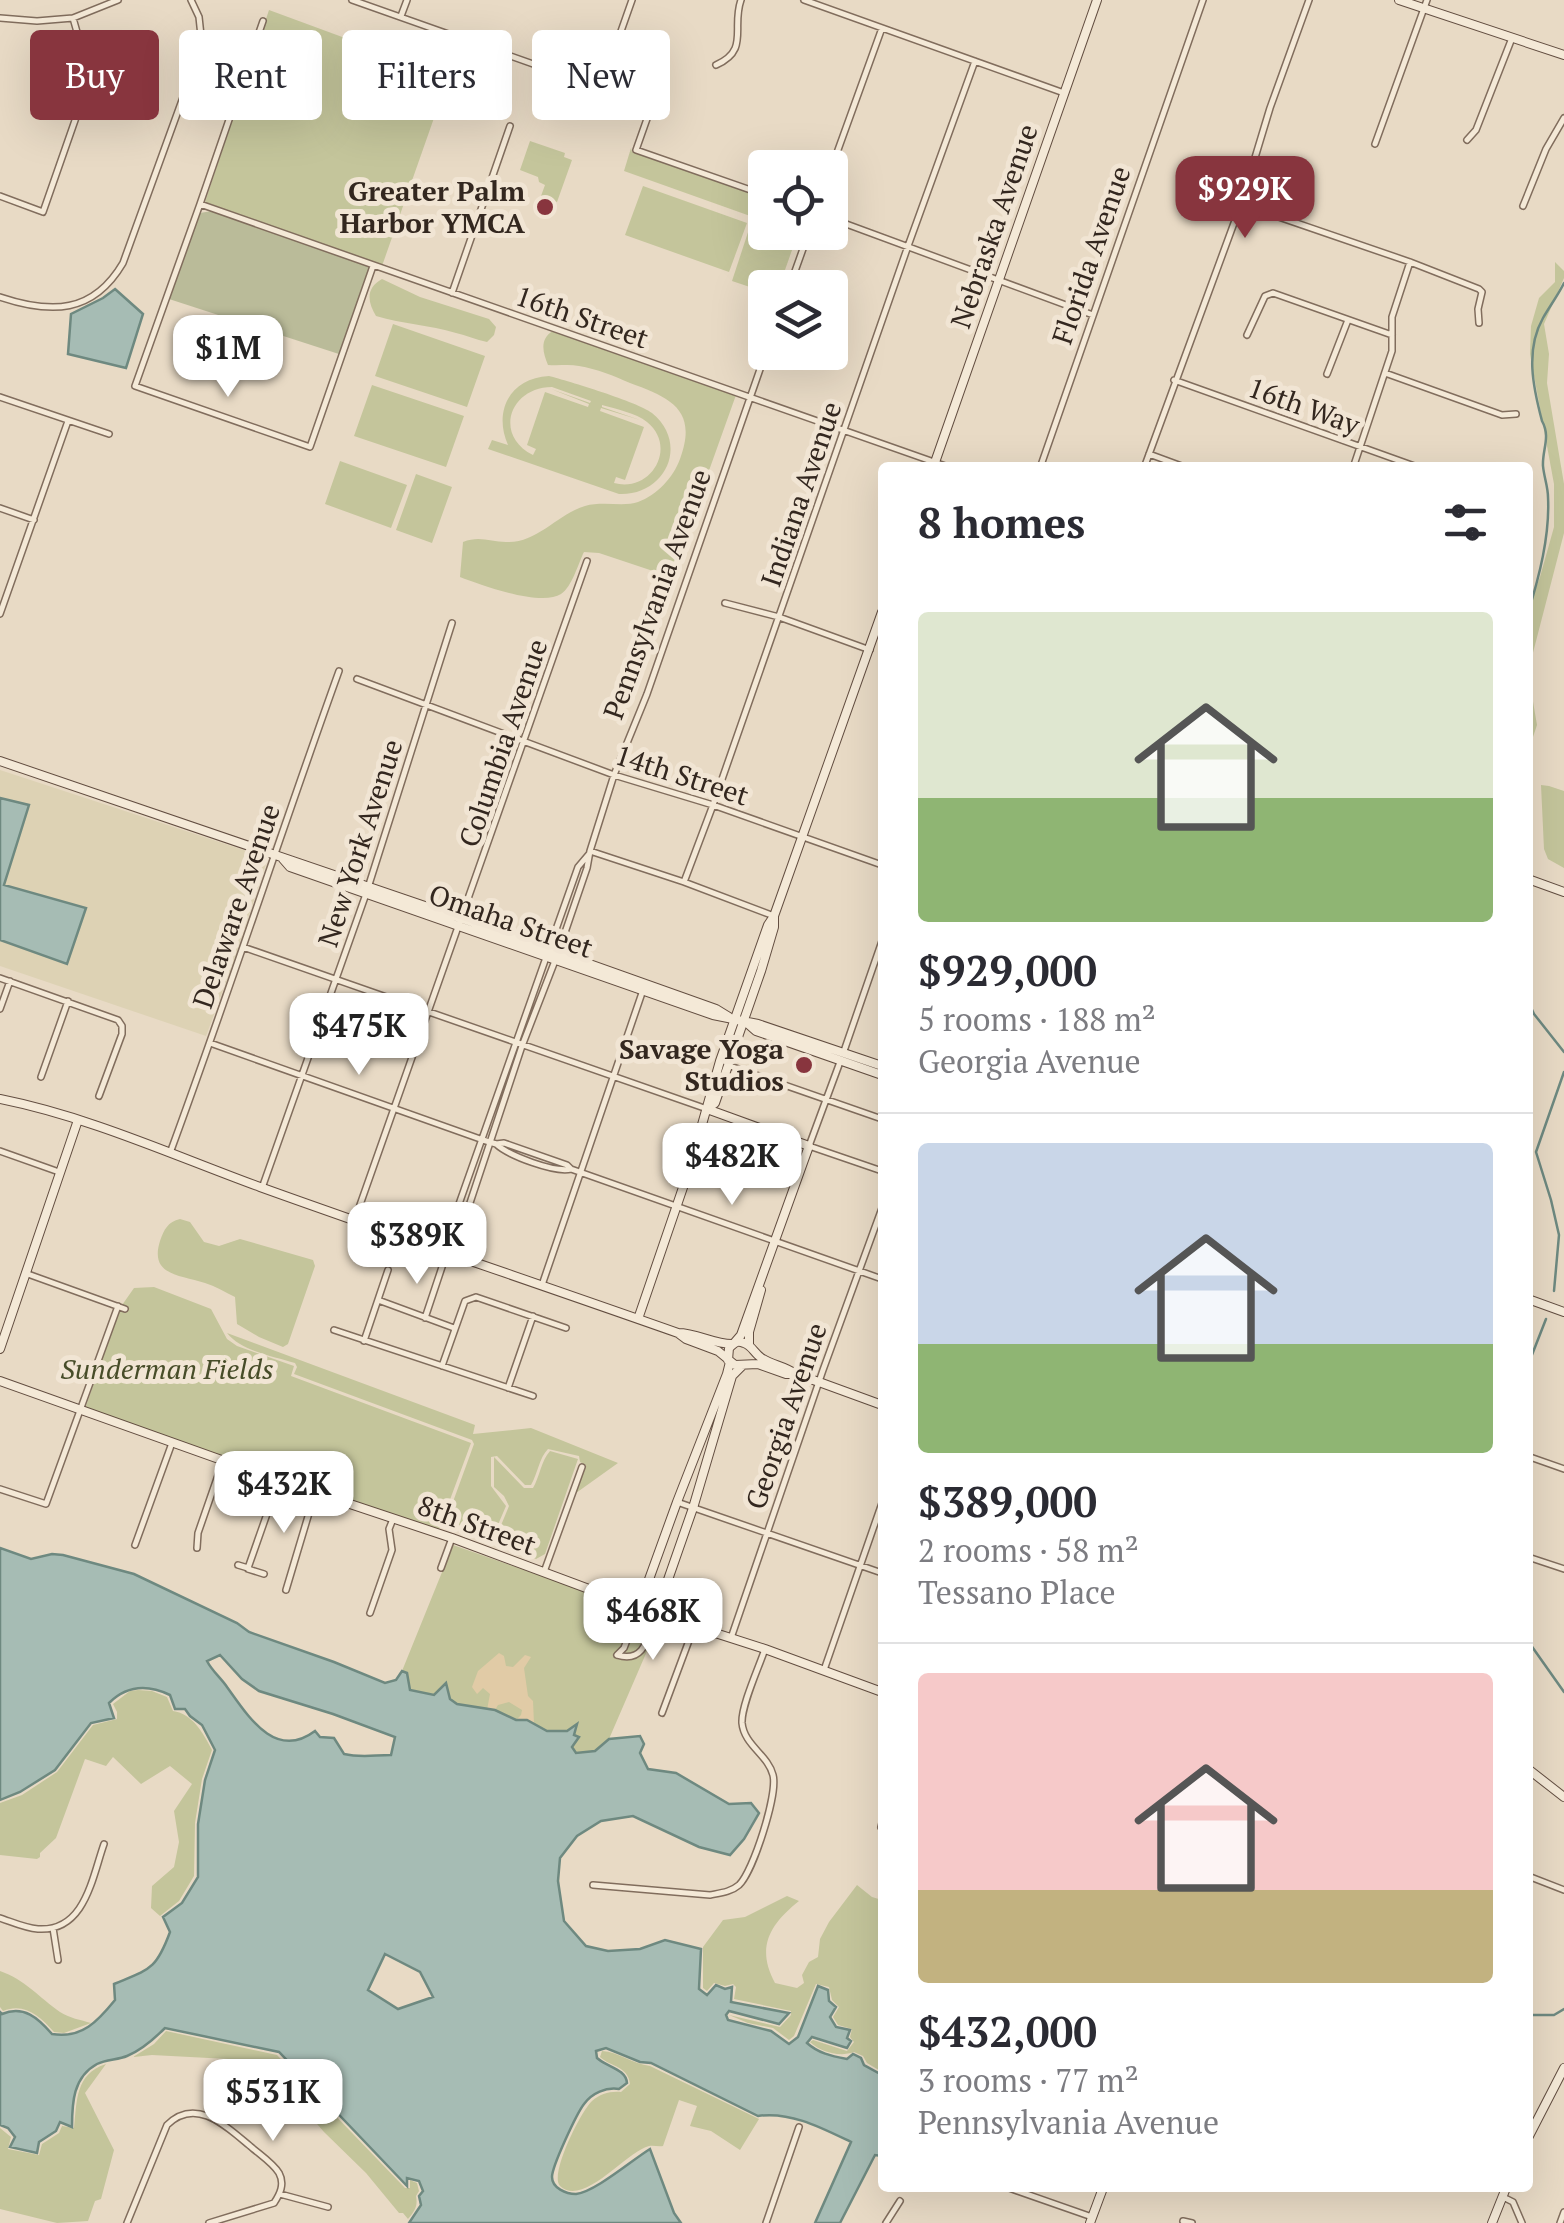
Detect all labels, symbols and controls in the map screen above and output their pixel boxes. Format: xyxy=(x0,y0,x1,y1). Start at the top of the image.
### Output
chip: Buy xyxy=(30,30,159,120)
chip: Rent xyxy=(179,30,322,120)
chip: Filters xyxy=(342,30,512,120)
chip: New xyxy=(532,30,670,120)
street label: Nebraska Avenue xyxy=(941,119,1046,333)
map controls xyxy=(748,150,848,370)
button: locate xyxy=(748,150,848,250)
pin: $929K xyxy=(1175,156,1315,241)
street label: Florida Avenue xyxy=(1043,161,1138,349)
text: $929K xyxy=(1197,167,1293,209)
place label: Greater Palm Harbor YMCA xyxy=(339,172,526,241)
marker: Greater Palm Harbor YMCA xyxy=(534,196,556,218)
button: layers xyxy=(748,270,848,370)
street label: 16th Street xyxy=(511,277,654,357)
pin: $1M xyxy=(180,315,276,400)
text: $1M xyxy=(195,326,261,368)
street label: 16th Way xyxy=(1243,368,1366,443)
street label: Indiana Avenue xyxy=(752,396,849,591)
street label: Pennsylvania Avenue xyxy=(594,464,719,724)
text: 8 homes xyxy=(918,494,1085,550)
icon: filters xyxy=(1438,495,1493,550)
street label: Columbia Avenue xyxy=(450,634,555,852)
icon: home xyxy=(1116,677,1296,857)
street label: New York Avenue xyxy=(309,734,410,951)
street label: 14th Street xyxy=(611,736,754,814)
street label: Delaware Avenue xyxy=(183,799,288,1013)
street label: Omaha Street xyxy=(424,875,599,966)
text: $929,000 xyxy=(918,942,1097,998)
pin: $475K xyxy=(289,993,429,1078)
text: 5 rooms · 188 m² xyxy=(918,998,1156,1040)
text: $475K xyxy=(311,1004,407,1046)
place label: Savage Yoga Studios xyxy=(619,1030,784,1099)
text: Georgia Avenue xyxy=(918,1040,1141,1082)
marker: Savage Yoga Studios xyxy=(793,1054,815,1076)
pin: $482K xyxy=(662,1123,802,1208)
text: $482K xyxy=(684,1134,780,1176)
pin: $389K xyxy=(347,1202,487,1287)
icon: home xyxy=(1116,1208,1296,1388)
text: $389K xyxy=(369,1213,465,1255)
street label: Georgia Avenue xyxy=(736,1318,835,1514)
park label: Sunderman Fields xyxy=(60,1350,274,1387)
pin: $432K xyxy=(214,1451,354,1536)
text: $432K xyxy=(236,1462,332,1504)
text: $389,000 xyxy=(918,1473,1097,1529)
street label: 8th Street xyxy=(413,1486,542,1563)
text: 2 rooms · 58 m² xyxy=(918,1529,1139,1571)
text: Tessano Place xyxy=(918,1571,1116,1613)
pin: $468K xyxy=(583,1578,723,1663)
text: $468K xyxy=(605,1589,701,1631)
icon: home xyxy=(1116,1738,1296,1918)
text: $432,000 xyxy=(918,2003,1097,2059)
pin: $531K xyxy=(203,2059,343,2144)
text: 3 rooms · 77 m² xyxy=(918,2059,1139,2101)
text: $531K xyxy=(225,2070,321,2112)
text: Pennsylvania Avenue xyxy=(918,2101,1219,2143)

